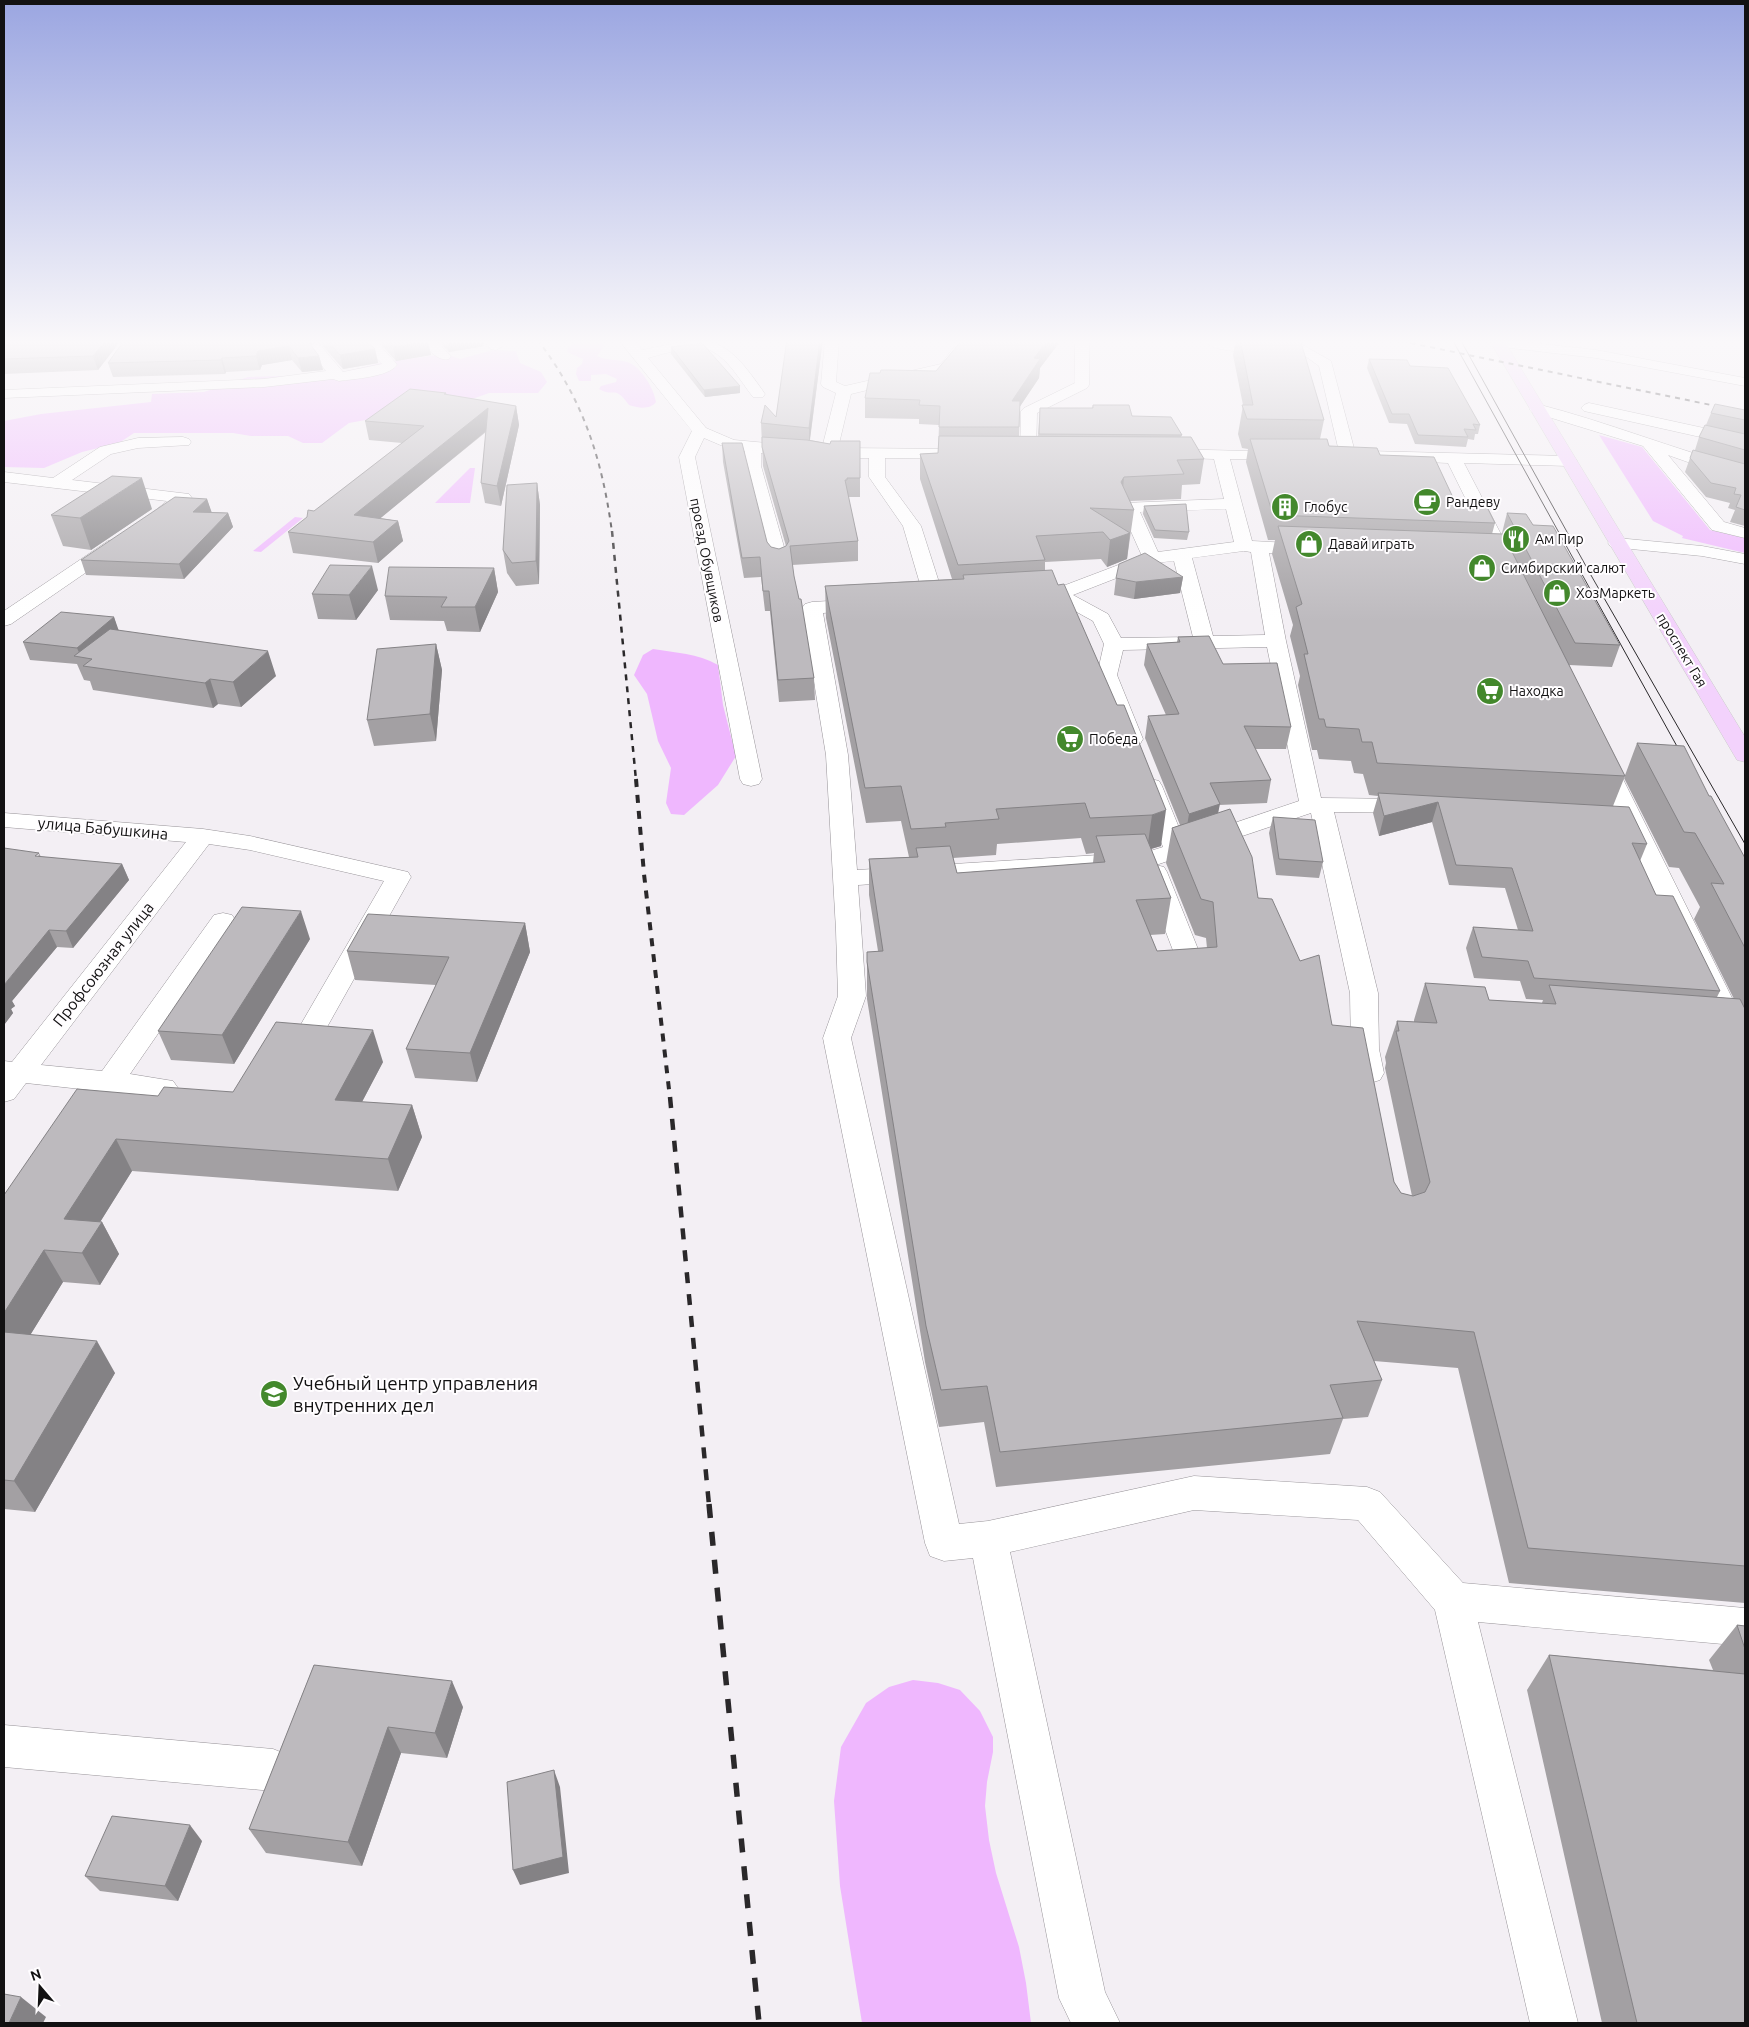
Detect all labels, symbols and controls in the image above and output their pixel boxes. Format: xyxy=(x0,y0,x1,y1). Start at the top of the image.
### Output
cafe icon: Рандеву xyxy=(1412,487,1442,517)
building icon: Глобус xyxy=(1270,492,1300,522)
place label: Рандеву xyxy=(1446,494,1500,510)
street label: проезд Обувщиков xyxy=(687,496,727,624)
place label: Глобус xyxy=(1304,499,1348,515)
restaurant icon: Ам Пир xyxy=(1501,524,1531,554)
shop icon: Давай играть xyxy=(1294,529,1324,559)
place label: Ам Пир xyxy=(1535,531,1584,547)
place label: Давай играть xyxy=(1328,536,1414,552)
shop icon: Симбирский салют xyxy=(1467,553,1497,583)
place label: Симбирский салют xyxy=(1501,560,1625,576)
shop icon: ХозМаркеть xyxy=(1542,578,1572,608)
place label: ХозМаркеть xyxy=(1576,585,1655,601)
street label: проспект Гая xyxy=(1654,610,1710,690)
supermarket icon: Находка xyxy=(1475,676,1505,706)
place label: Находка xyxy=(1509,683,1564,699)
supermarket icon: Победа xyxy=(1055,724,1085,754)
place label: Победа xyxy=(1089,731,1138,747)
street label: улица Бабушкина xyxy=(37,813,169,843)
street label: Профсоюзная улица xyxy=(49,898,157,1030)
place label: Учебный центр управления внутренних дел xyxy=(293,1372,538,1416)
school or university icon: Учебный центр управления внутренних дел xyxy=(259,1379,289,1409)
north arrow xyxy=(15,1962,65,2012)
text: N xyxy=(28,1965,43,1984)

